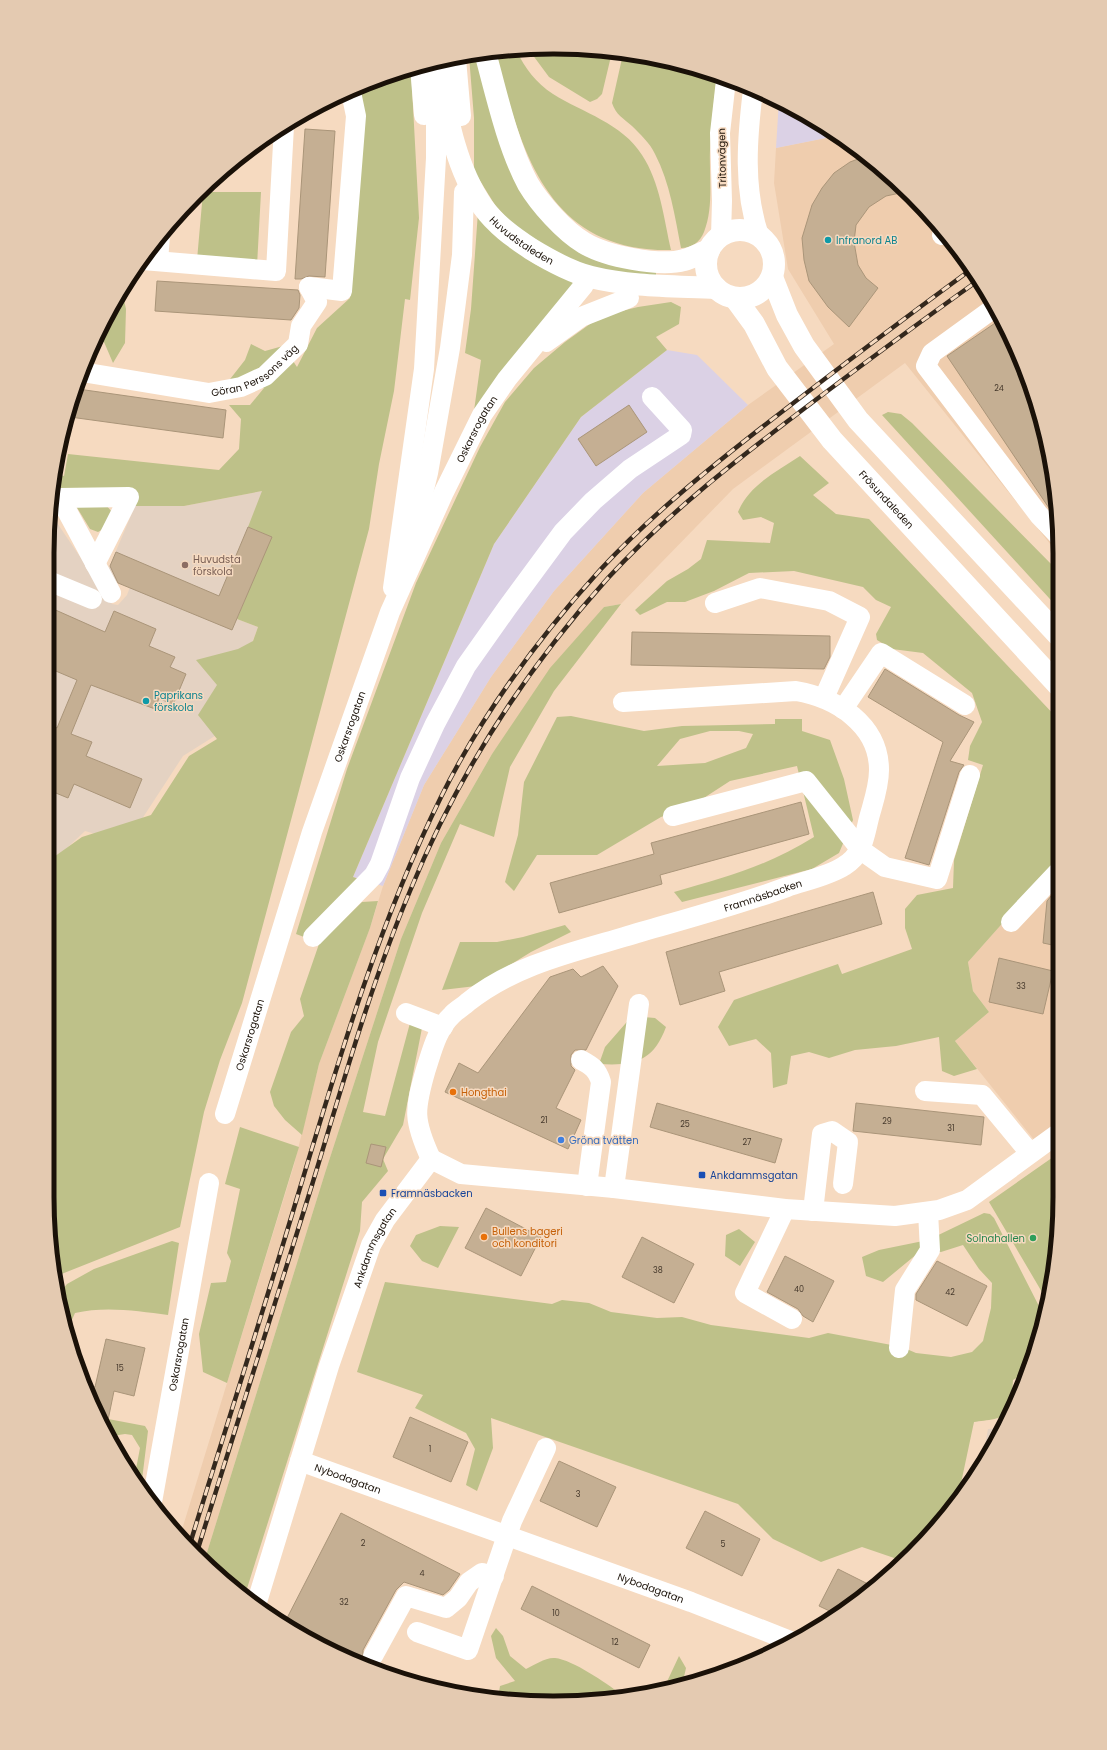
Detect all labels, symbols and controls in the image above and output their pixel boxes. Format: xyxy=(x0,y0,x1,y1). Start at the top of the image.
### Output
street label: Tritonvägen xyxy=(714,128,730,188)
street label: Huvudstaleden xyxy=(486,212,557,268)
place label: Infranord AB xyxy=(836,233,897,248)
marker: Infranord AB xyxy=(823,235,833,245)
street label: Göran Perssons väg xyxy=(210,341,301,400)
house number: 24 xyxy=(994,383,1004,394)
street label: Oskarsrogatan xyxy=(452,392,501,465)
street label: Frösundaleden xyxy=(856,467,917,532)
place label: Huvudsta förskola xyxy=(193,552,241,579)
marker: Huvudsta förskola xyxy=(180,560,190,570)
place label: Paprikans förskola xyxy=(154,688,203,715)
street label: Oskarsrogatan xyxy=(330,689,369,764)
marker: Paprikans förskola xyxy=(141,696,151,706)
street label: Framnäsbacken xyxy=(722,875,804,915)
house number: 33 xyxy=(1016,981,1026,992)
street label: Oskarsrogatan xyxy=(231,997,268,1072)
place label: Hongthai xyxy=(461,1085,507,1100)
marker: Hongthai xyxy=(448,1087,458,1097)
house number: 21 xyxy=(540,1115,548,1126)
house number: 29 xyxy=(882,1116,892,1127)
house number: 25 xyxy=(680,1119,690,1130)
house number: 31 xyxy=(947,1123,955,1134)
place label: Gröna tvätten xyxy=(569,1133,639,1148)
marker: Gröna tvätten xyxy=(556,1135,566,1145)
house number: 27 xyxy=(743,1137,752,1148)
place label: Ankdammsgatan xyxy=(710,1168,798,1183)
marker: Ankdammsgatan xyxy=(697,1170,707,1180)
place label: Framnäsbacken xyxy=(391,1186,473,1201)
marker: Framnäsbacken xyxy=(378,1188,388,1198)
street label: Ankdammsgatan xyxy=(349,1204,400,1290)
place label: Bullens bageri och konditori xyxy=(492,1224,563,1251)
place label: Solnahallen xyxy=(966,1231,1025,1246)
marker: Bullens bageri och konditori xyxy=(479,1232,489,1242)
marker: Solnahallen xyxy=(1028,1233,1038,1243)
house number: 38 xyxy=(653,1265,663,1276)
house number: 40 xyxy=(794,1284,804,1295)
house number: 42 xyxy=(945,1287,955,1298)
street label: Oskarsrogatan xyxy=(164,1316,192,1392)
house number: 15 xyxy=(116,1363,124,1374)
house number: 1 xyxy=(429,1444,431,1455)
street label: Nybodagatan xyxy=(313,1459,383,1497)
house number: 3 xyxy=(576,1489,581,1500)
house number: 2 xyxy=(361,1538,366,1549)
house number: 5 xyxy=(720,1539,726,1550)
house number: 4 xyxy=(419,1568,425,1579)
street label: Nybodagatan xyxy=(616,1569,686,1606)
house number: 32 xyxy=(339,1597,349,1608)
house number: 10 xyxy=(552,1608,560,1619)
house number: 12 xyxy=(611,1637,619,1648)

